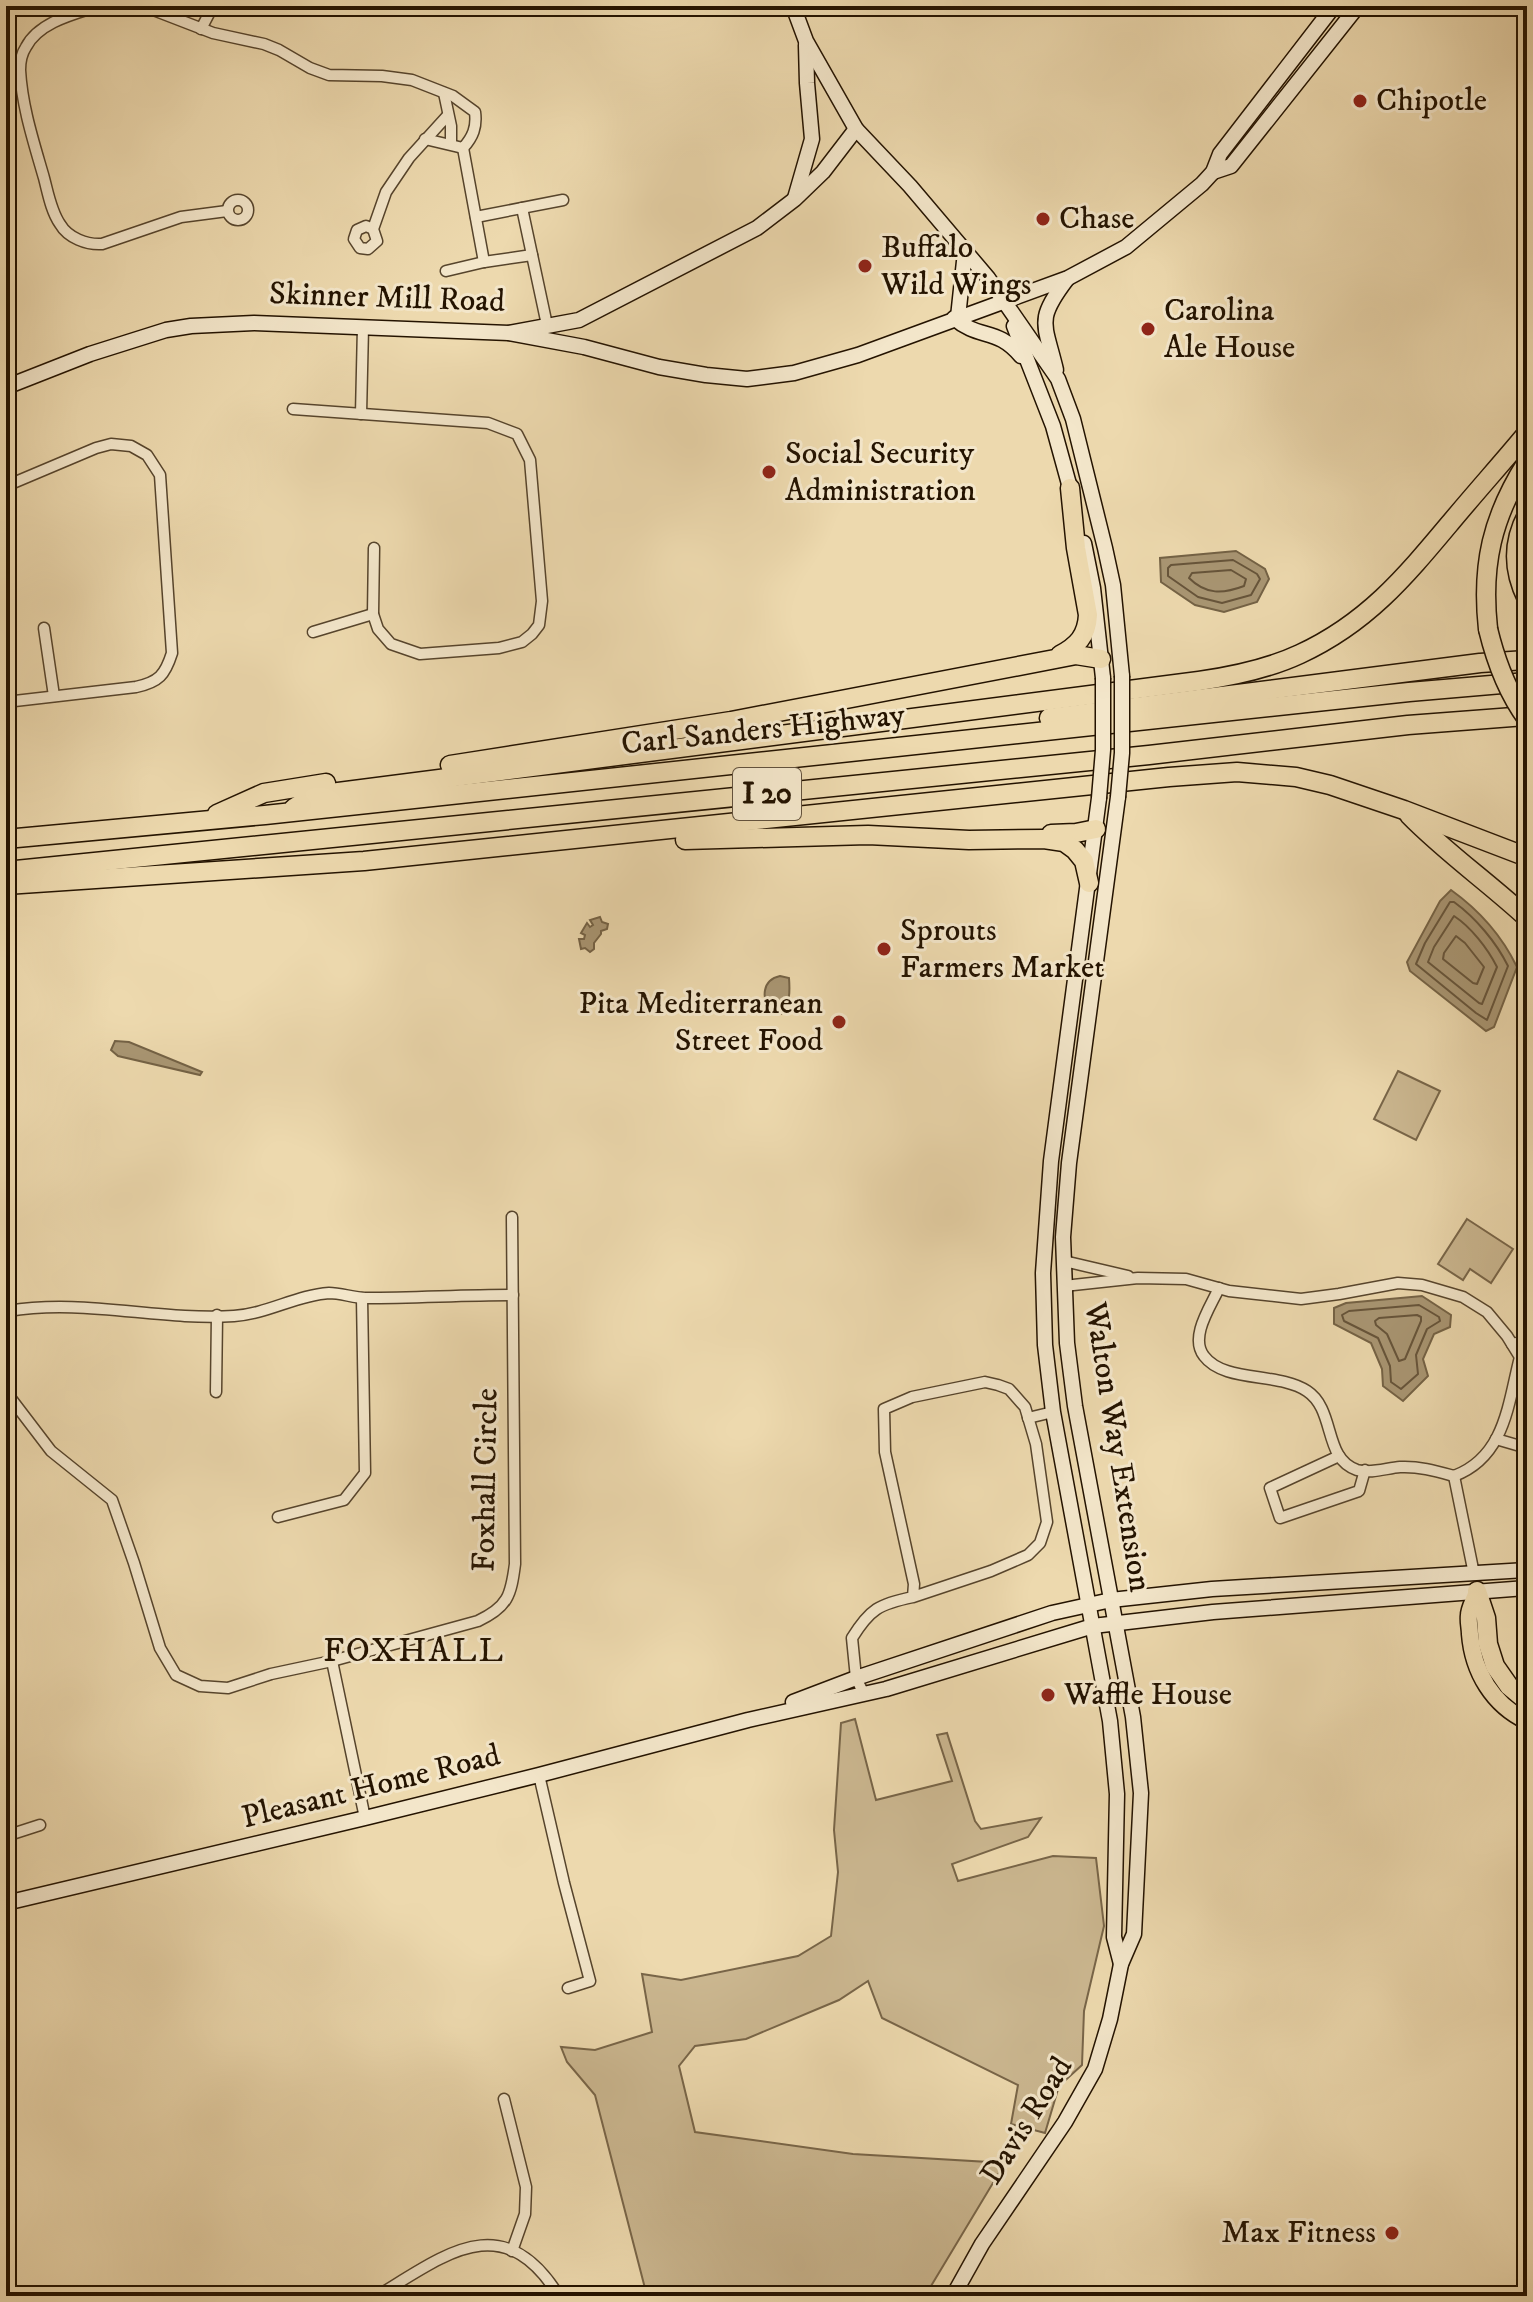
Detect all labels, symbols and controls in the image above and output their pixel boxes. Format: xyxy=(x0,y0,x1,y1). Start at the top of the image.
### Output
place label: Chipotle xyxy=(1376,81,1487,121)
marker: Chipotle xyxy=(1351,92,1369,110)
place label: Chase xyxy=(1059,199,1135,239)
marker: Chase xyxy=(1034,210,1052,228)
place label: Buffalo Wild Wings xyxy=(880,228,1031,305)
marker: Buffalo Wild Wings xyxy=(856,257,874,275)
street label: Skinner Mill Road xyxy=(268,274,506,322)
place label: Carolina Ale House xyxy=(1164,291,1295,368)
marker: Carolina Ale House xyxy=(1139,320,1157,338)
place label: Social Security Administration xyxy=(785,434,976,511)
marker: Social Security Administration xyxy=(760,463,778,481)
street label: Carl Sanders Highway xyxy=(619,695,908,765)
road number: I 20 xyxy=(733,768,801,820)
place label: Sprouts Farmers Market xyxy=(900,911,1104,988)
marker: Sprouts Farmers Market xyxy=(875,940,893,958)
place label: Pita Mediterranean Street Food xyxy=(578,984,823,1061)
marker: Pita Mediterranean Street Food xyxy=(830,1013,848,1031)
street label: Walton Way Extension xyxy=(1074,1298,1160,1595)
street label: Foxhall Circle xyxy=(464,1388,508,1572)
district label: FOXHALL xyxy=(323,1630,505,1672)
place label: Waffle House xyxy=(1063,1675,1232,1715)
marker: Waffle House xyxy=(1039,1686,1057,1704)
street label: Pleasant Home Road xyxy=(238,1736,504,1838)
street label: Davis Road xyxy=(972,2050,1082,2192)
place label: Max Fitness xyxy=(1221,2213,1376,2253)
marker: Max Fitness xyxy=(1383,2224,1401,2242)

